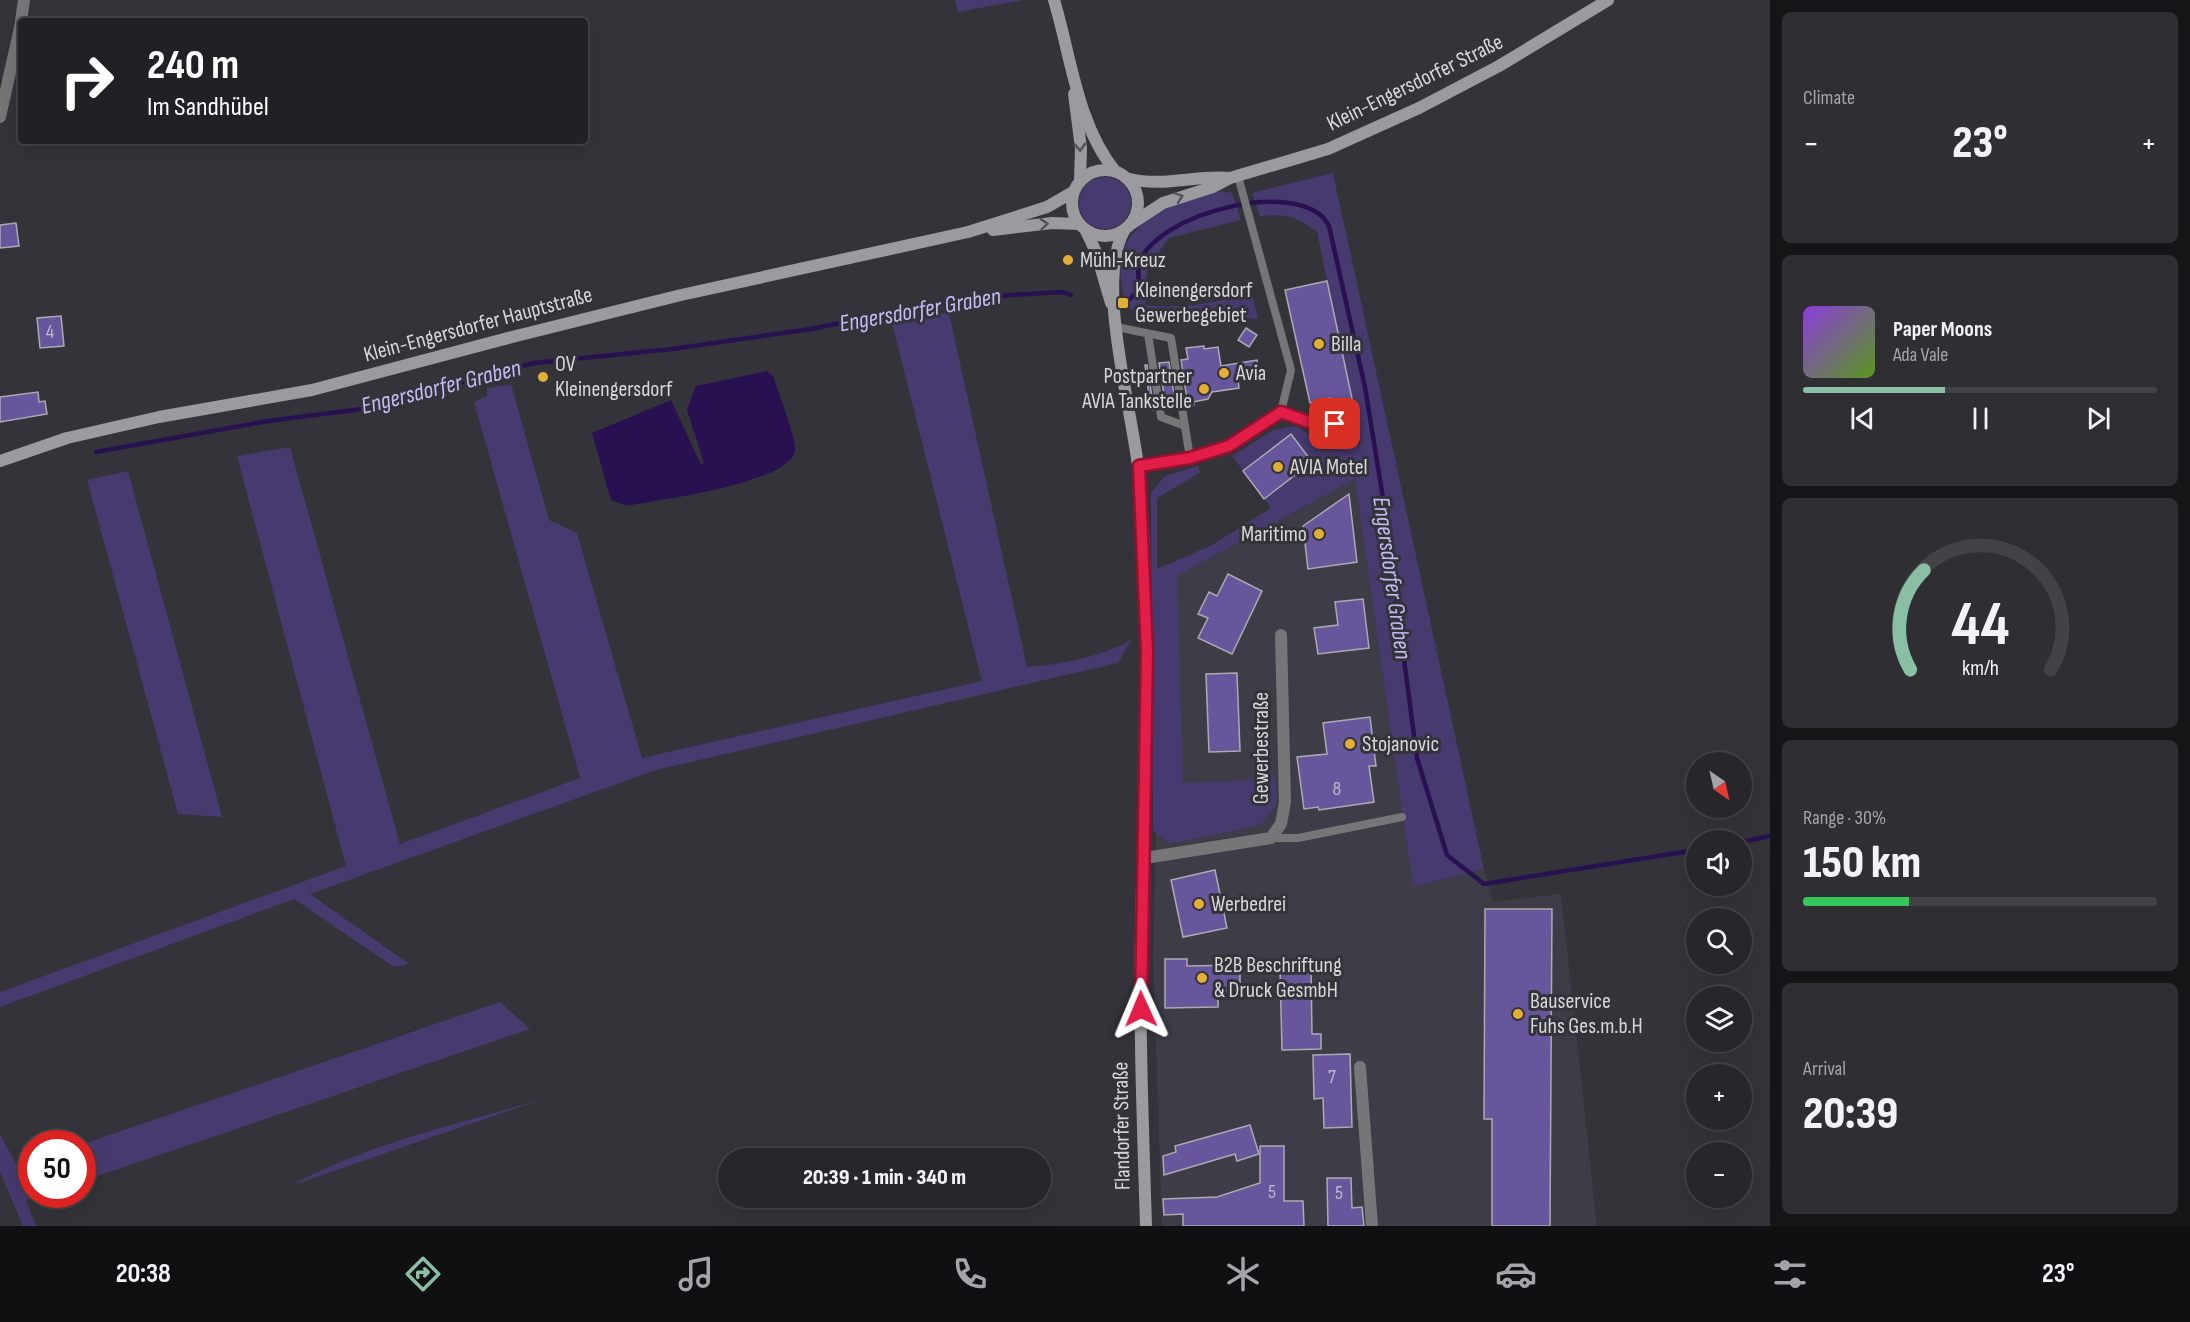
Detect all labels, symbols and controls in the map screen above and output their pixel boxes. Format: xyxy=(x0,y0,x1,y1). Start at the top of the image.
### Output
street label: Klein-Engersdorfer Straße xyxy=(1323,29,1507,137)
text: 240 m xyxy=(147,40,239,91)
icon: right xyxy=(48,42,126,120)
text: Climate xyxy=(1803,86,1855,110)
text: Im Sandhübel xyxy=(147,91,269,123)
text: 23° xyxy=(1952,116,2008,171)
text: − xyxy=(1803,124,1819,164)
text: + xyxy=(2141,124,2157,164)
one-way arrow xyxy=(1074,143,1087,152)
one-way arrow xyxy=(1173,192,1184,205)
one-way arrow xyxy=(1040,218,1049,231)
place label: Mühl-Kreuz xyxy=(1080,247,1166,274)
marker: Mühl-Kreuz xyxy=(1061,253,1075,267)
place label: Kleinengersdorf Gewerbegebiet xyxy=(1135,277,1253,329)
street label: Klein-Engersdorfer Hauptstraße xyxy=(361,281,595,369)
water label: Engersdorfer Graben xyxy=(837,281,1003,339)
marker: Kleinengersdorf Gewerbegebiet xyxy=(1116,296,1130,310)
text: Paper Moons xyxy=(1893,316,1992,343)
house number: 4 xyxy=(46,320,54,344)
place label: Billa xyxy=(1331,331,1362,358)
marker: Billa xyxy=(1312,337,1326,351)
text: Ada Vale xyxy=(1893,343,1948,367)
place label: OV Kleinengersdorf xyxy=(555,351,673,403)
water label: Engersdorfer Graben xyxy=(358,353,524,421)
place label: Avia xyxy=(1235,360,1266,387)
place label: Postpartner AVIA Tankstelle xyxy=(1081,363,1192,415)
marker: Avia xyxy=(1217,366,1231,380)
marker: OV Kleinengersdorf xyxy=(536,370,550,384)
marker: Postpartner AVIA Tankstelle xyxy=(1197,382,1211,396)
pin xyxy=(1309,398,1360,449)
icon: previous xyxy=(1846,402,1879,435)
icon: pause xyxy=(1964,402,1997,435)
icon: next xyxy=(2082,402,2115,435)
icon: arrive xyxy=(1318,407,1351,440)
place label: AVIA Motel xyxy=(1289,454,1368,481)
marker: AVIA Motel xyxy=(1271,460,1285,474)
water label: Engersdorfer Graben xyxy=(1366,495,1418,661)
place label: Maritimo xyxy=(1241,521,1307,548)
marker: Maritimo xyxy=(1312,527,1326,541)
text: 44 xyxy=(1951,588,2009,663)
text: km/h xyxy=(1961,656,1999,681)
street label: Gewerbestraße xyxy=(1248,692,1275,804)
place label: Stojanovic xyxy=(1362,731,1439,758)
marker: Stojanovic xyxy=(1343,737,1357,751)
north arrow xyxy=(1686,752,1752,818)
map controls xyxy=(1686,752,1752,1208)
house number: 8 xyxy=(1333,777,1341,801)
text: Range · 30% xyxy=(1803,806,1886,830)
button: sound xyxy=(1686,830,1752,896)
text: 150 km xyxy=(1803,836,1921,891)
place label: Werbedrei xyxy=(1211,891,1286,918)
marker: Werbedrei xyxy=(1192,897,1206,911)
button: search xyxy=(1686,908,1752,974)
place label: B2B Beschriftung & Druck GesmbH xyxy=(1214,952,1342,1004)
marker: B2B Beschriftung & Druck GesmbH xyxy=(1195,971,1209,985)
position arrow xyxy=(1109,977,1173,1041)
button: layers xyxy=(1686,986,1752,1052)
place label: Bauservice Fuhs Ges.m.b.H xyxy=(1530,988,1643,1040)
marker: Bauservice Fuhs Ges.m.b.H xyxy=(1511,1007,1525,1021)
text: Arrival xyxy=(1803,1057,1846,1081)
street label: Flandorfer Straße xyxy=(1107,1062,1137,1190)
button: + xyxy=(1686,1064,1752,1130)
house number: 7 xyxy=(1328,1065,1336,1089)
text: 20:39 xyxy=(1803,1087,1898,1142)
speed limit sign: 50 xyxy=(18,1130,96,1208)
button: − xyxy=(1686,1142,1752,1208)
text: 20:39 · 1 min · 340 m xyxy=(803,1164,966,1191)
house number: 5 xyxy=(1268,1180,1276,1204)
house number: 5 xyxy=(1335,1181,1343,1205)
icon: directions xyxy=(402,1253,444,1295)
icon: music xyxy=(675,1253,717,1295)
icon: phone xyxy=(949,1253,991,1295)
icon: climate xyxy=(1222,1253,1264,1295)
icon: car xyxy=(1495,1253,1537,1295)
icon: filters xyxy=(1769,1253,1811,1295)
text: 20:38 xyxy=(116,1258,171,1290)
text: 23° xyxy=(2042,1258,2074,1290)

